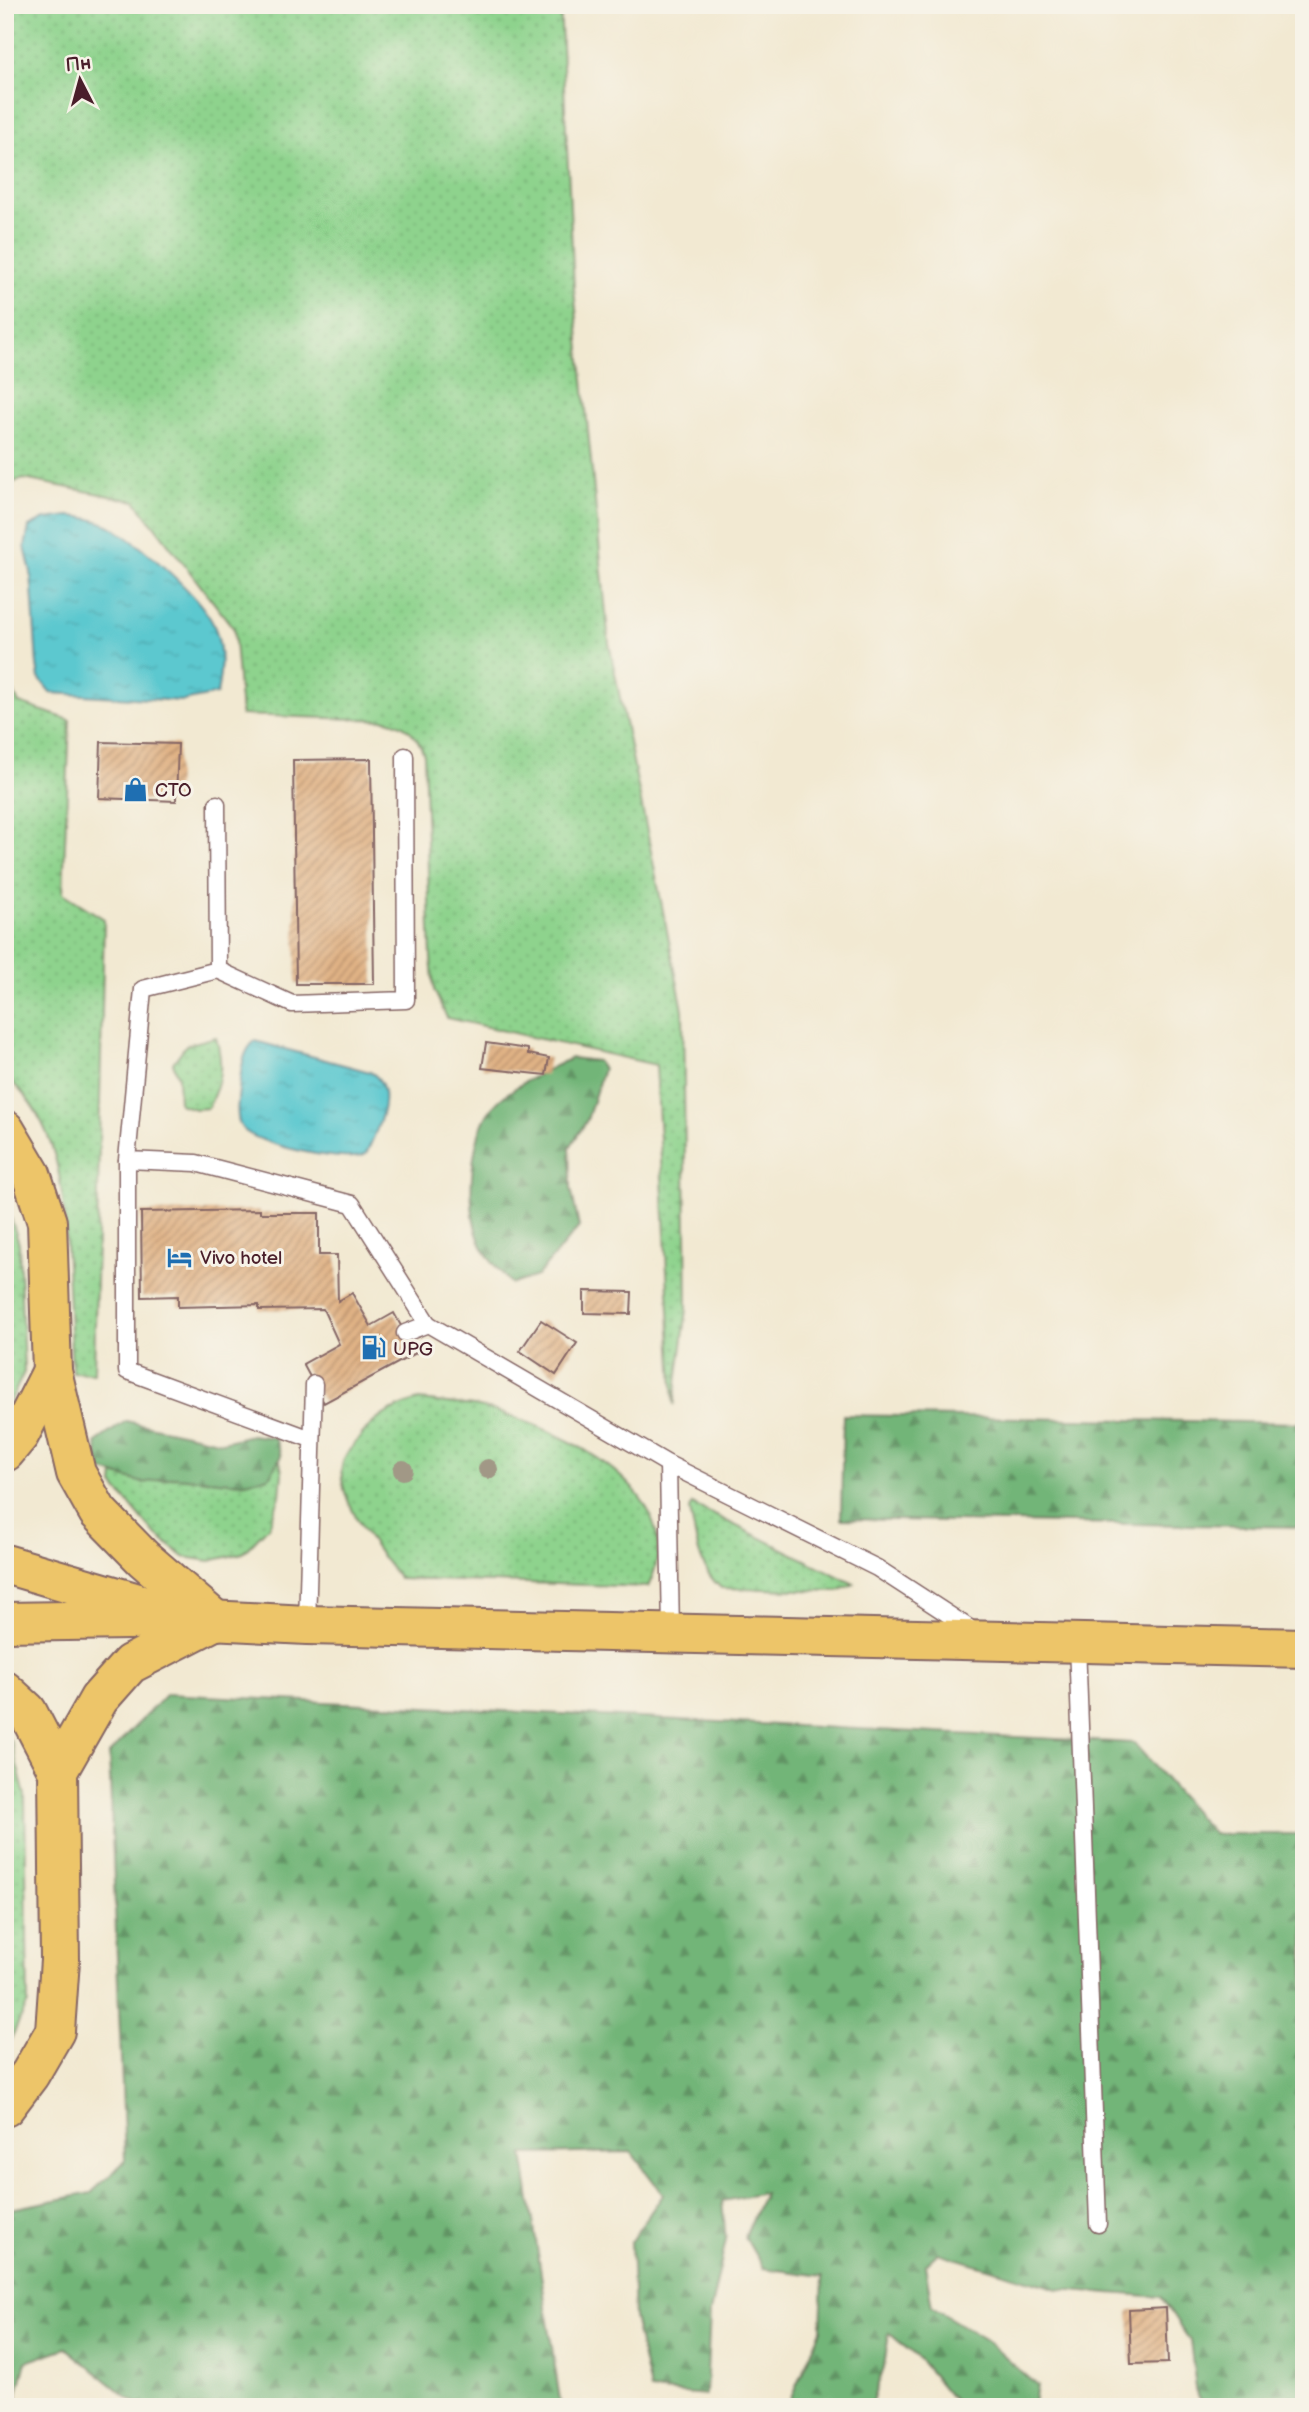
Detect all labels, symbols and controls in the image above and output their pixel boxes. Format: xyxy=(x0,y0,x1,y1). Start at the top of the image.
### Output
north arrow xyxy=(46,46,116,116)
text: Пн xyxy=(65,52,92,77)
shop icon: СТО xyxy=(121,775,149,803)
place label: СТО xyxy=(155,779,192,802)
hotel icon: Vivo hotel xyxy=(166,1243,194,1271)
place label: Vivo hotel xyxy=(200,1247,282,1270)
fuel station icon: UPG xyxy=(359,1334,387,1362)
place label: UPG xyxy=(393,1338,433,1361)

